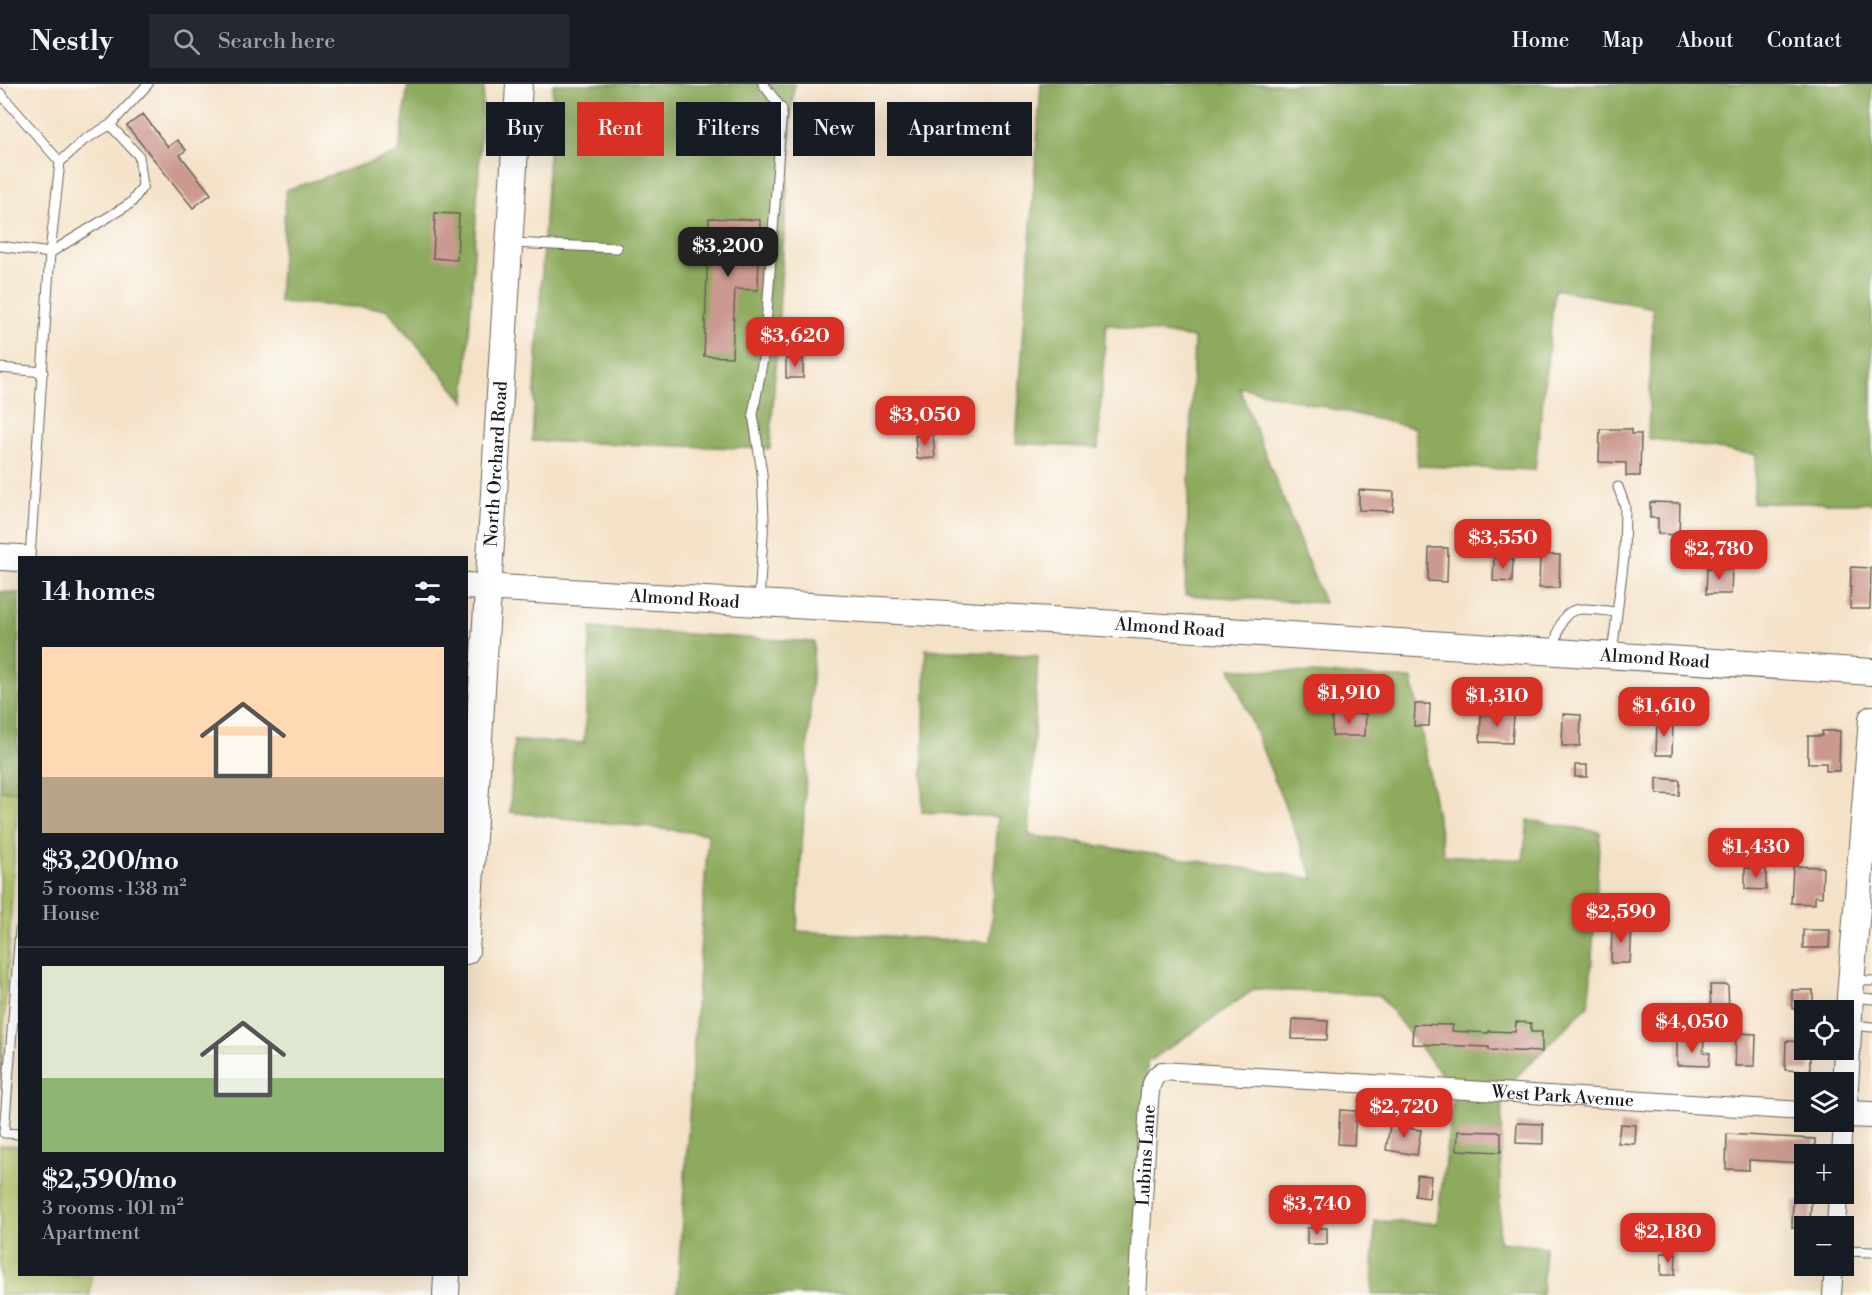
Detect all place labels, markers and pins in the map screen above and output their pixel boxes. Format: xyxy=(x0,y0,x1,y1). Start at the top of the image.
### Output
pin: $3,200 xyxy=(679,227,777,278)
pin: $3,620 xyxy=(746,317,844,368)
pin: $3,050 xyxy=(876,396,974,447)
pin: $3,550 xyxy=(1454,519,1552,570)
pin: $2,780 xyxy=(1670,530,1768,581)
pin: $1,910 xyxy=(1300,674,1398,725)
pin: $1,310 xyxy=(1448,677,1546,728)
pin: $1,610 xyxy=(1615,687,1713,738)
pin: $1,430 xyxy=(1707,828,1805,879)
pin: $2,590 xyxy=(1572,893,1670,944)
pin: $4,050 xyxy=(1643,1003,1741,1054)
pin: $2,720 xyxy=(1355,1088,1453,1139)
pin: $3,740 xyxy=(1268,1185,1366,1236)
pin: $2,180 xyxy=(1619,1213,1717,1264)

